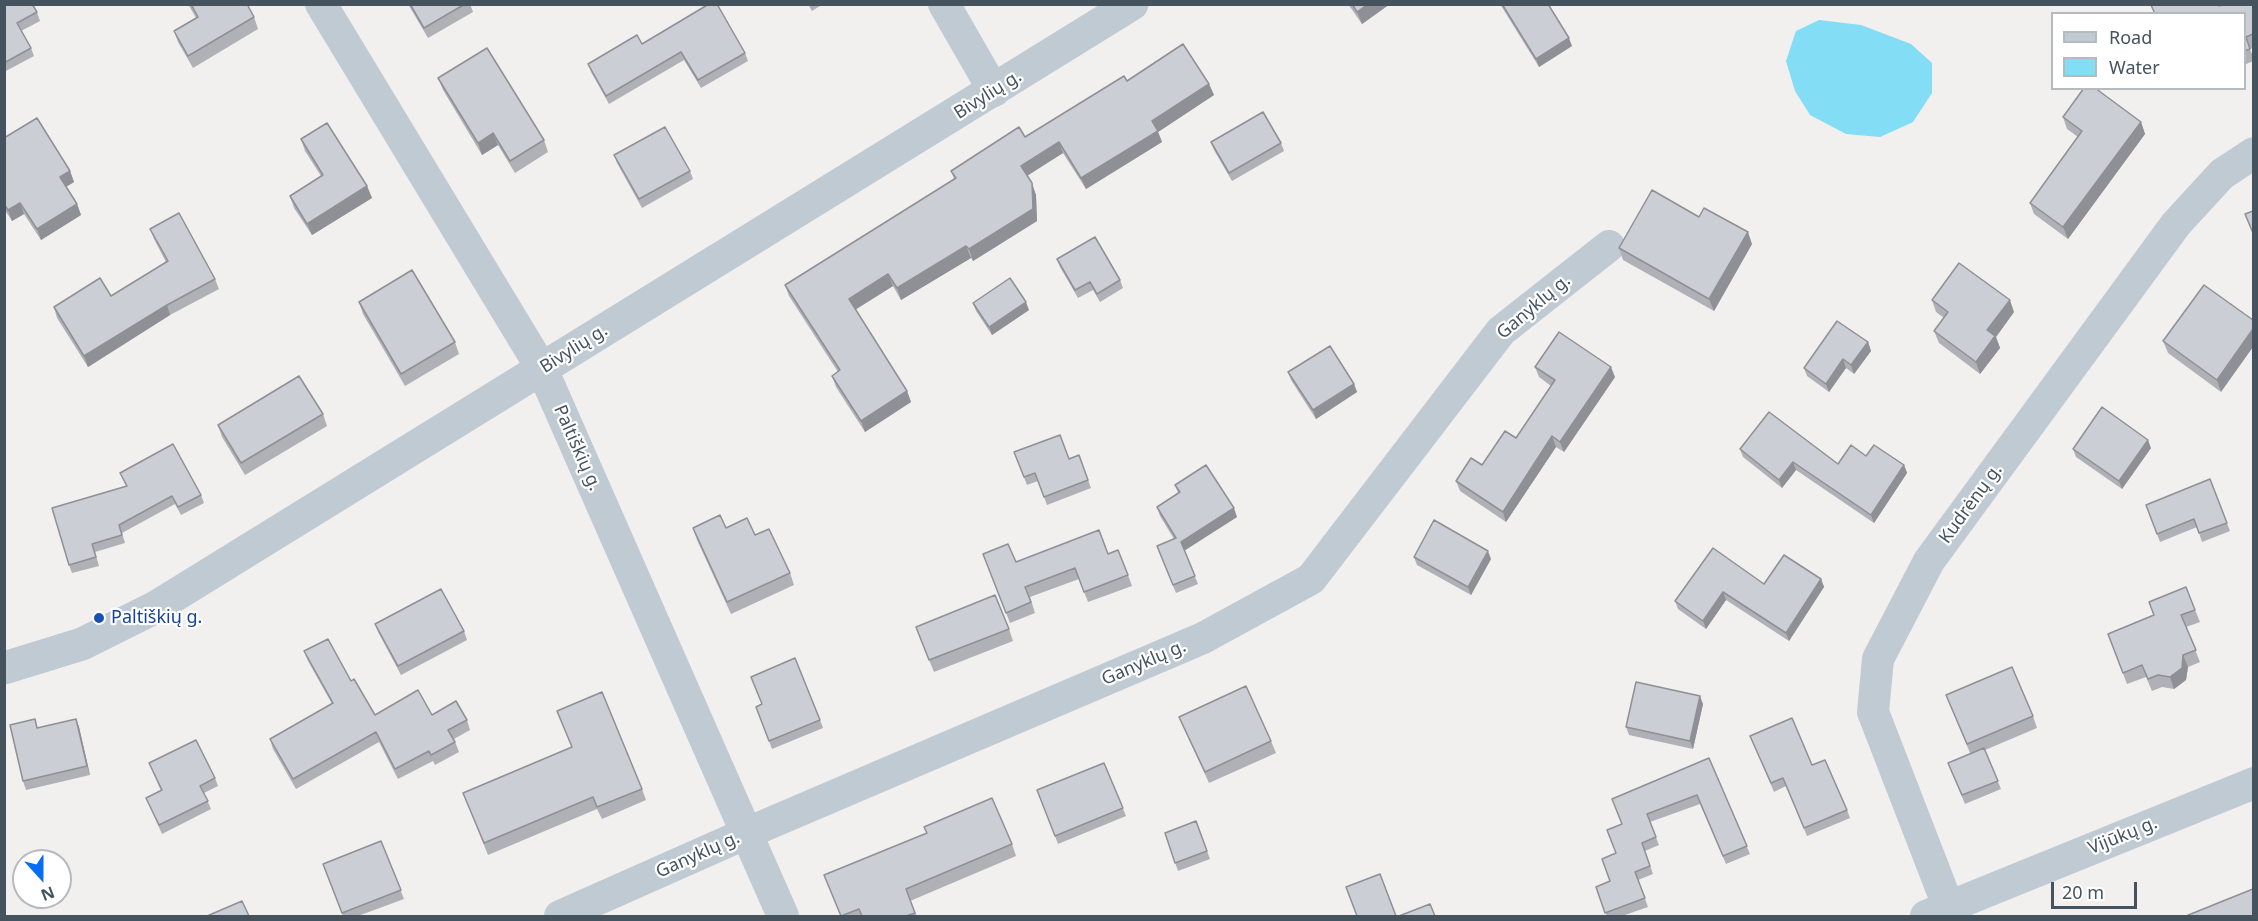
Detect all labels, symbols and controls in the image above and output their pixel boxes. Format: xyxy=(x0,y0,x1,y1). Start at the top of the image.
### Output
legend xyxy=(2051,12,2246,90)
text: Road xyxy=(2109,25,2152,49)
text: Water xyxy=(2109,55,2160,79)
street label: Bivylių g. xyxy=(950,66,1026,124)
street label: Ganyklų g. xyxy=(1493,270,1575,344)
street label: Bivylių g. xyxy=(536,320,612,378)
street label: Paltiškių g. xyxy=(549,402,605,494)
street label: Kudrėnų g. xyxy=(1935,460,2007,548)
place label: Paltiškių g. xyxy=(111,607,202,629)
marker: Paltiškių g. xyxy=(92,611,106,625)
street label: Ganyklų g. xyxy=(1099,636,1189,690)
street label: Vijūkų g. xyxy=(2085,812,2161,860)
street label: Ganyklų g. xyxy=(653,827,743,883)
north arrow xyxy=(12,849,72,909)
scale bar xyxy=(2054,870,2140,908)
text: 20 m xyxy=(2062,880,2104,904)
text: N xyxy=(38,881,58,907)

